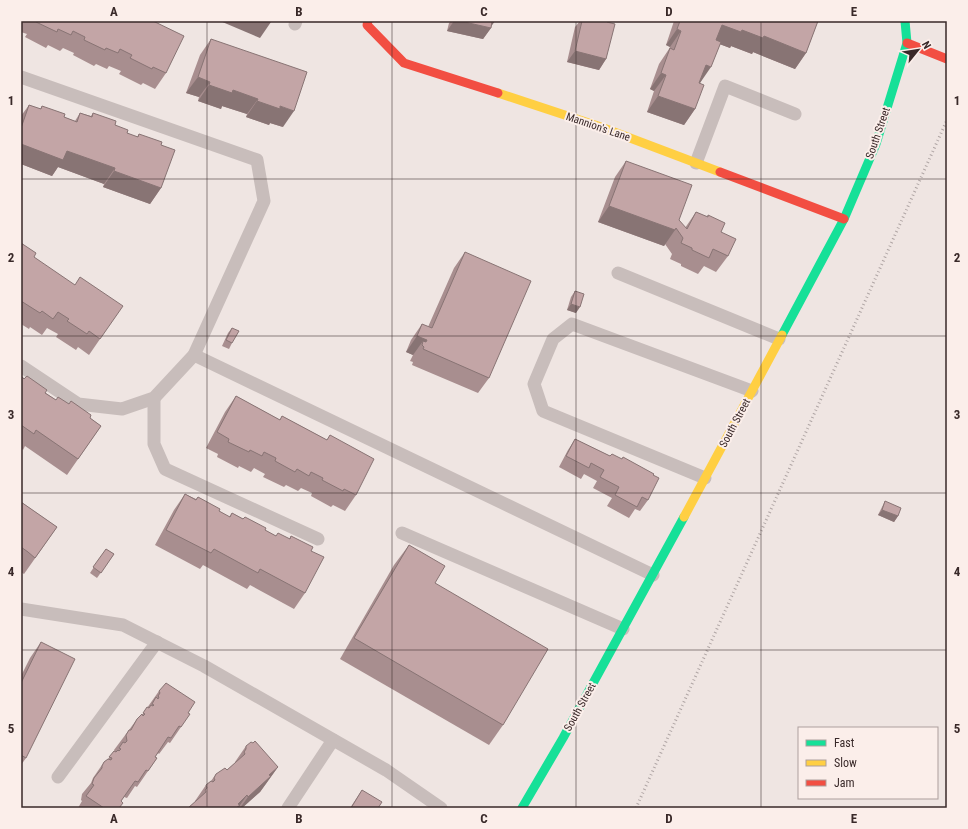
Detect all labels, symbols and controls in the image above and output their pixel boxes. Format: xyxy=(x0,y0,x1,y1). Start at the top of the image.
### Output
text: A xyxy=(110,4,118,19)
text: B xyxy=(295,4,303,19)
text: C xyxy=(480,4,488,19)
text: D xyxy=(665,4,673,19)
text: E xyxy=(851,4,858,19)
north arrow xyxy=(898,30,938,70)
text: N xyxy=(919,39,934,52)
text: 1 xyxy=(8,93,14,108)
text: 1 xyxy=(954,93,960,108)
street label: South Street xyxy=(863,106,893,160)
street label: Mannion's Lane xyxy=(564,110,632,144)
text: 2 xyxy=(8,250,15,265)
text: 2 xyxy=(954,250,961,265)
street label: South Street xyxy=(717,396,753,450)
text: 3 xyxy=(8,407,14,422)
text: 3 xyxy=(954,407,960,422)
text: 4 xyxy=(8,564,15,579)
text: 4 xyxy=(954,564,961,579)
street label: South Street xyxy=(561,680,599,734)
text: 5 xyxy=(8,721,15,736)
text: 5 xyxy=(954,721,961,736)
legend xyxy=(798,727,938,799)
text: Fast xyxy=(834,736,855,750)
text: Slow xyxy=(834,756,857,770)
text: Jam xyxy=(834,776,855,790)
text: A xyxy=(110,811,118,826)
text: B xyxy=(295,811,303,826)
text: C xyxy=(480,811,488,826)
text: D xyxy=(665,811,673,826)
text: E xyxy=(851,811,858,826)

